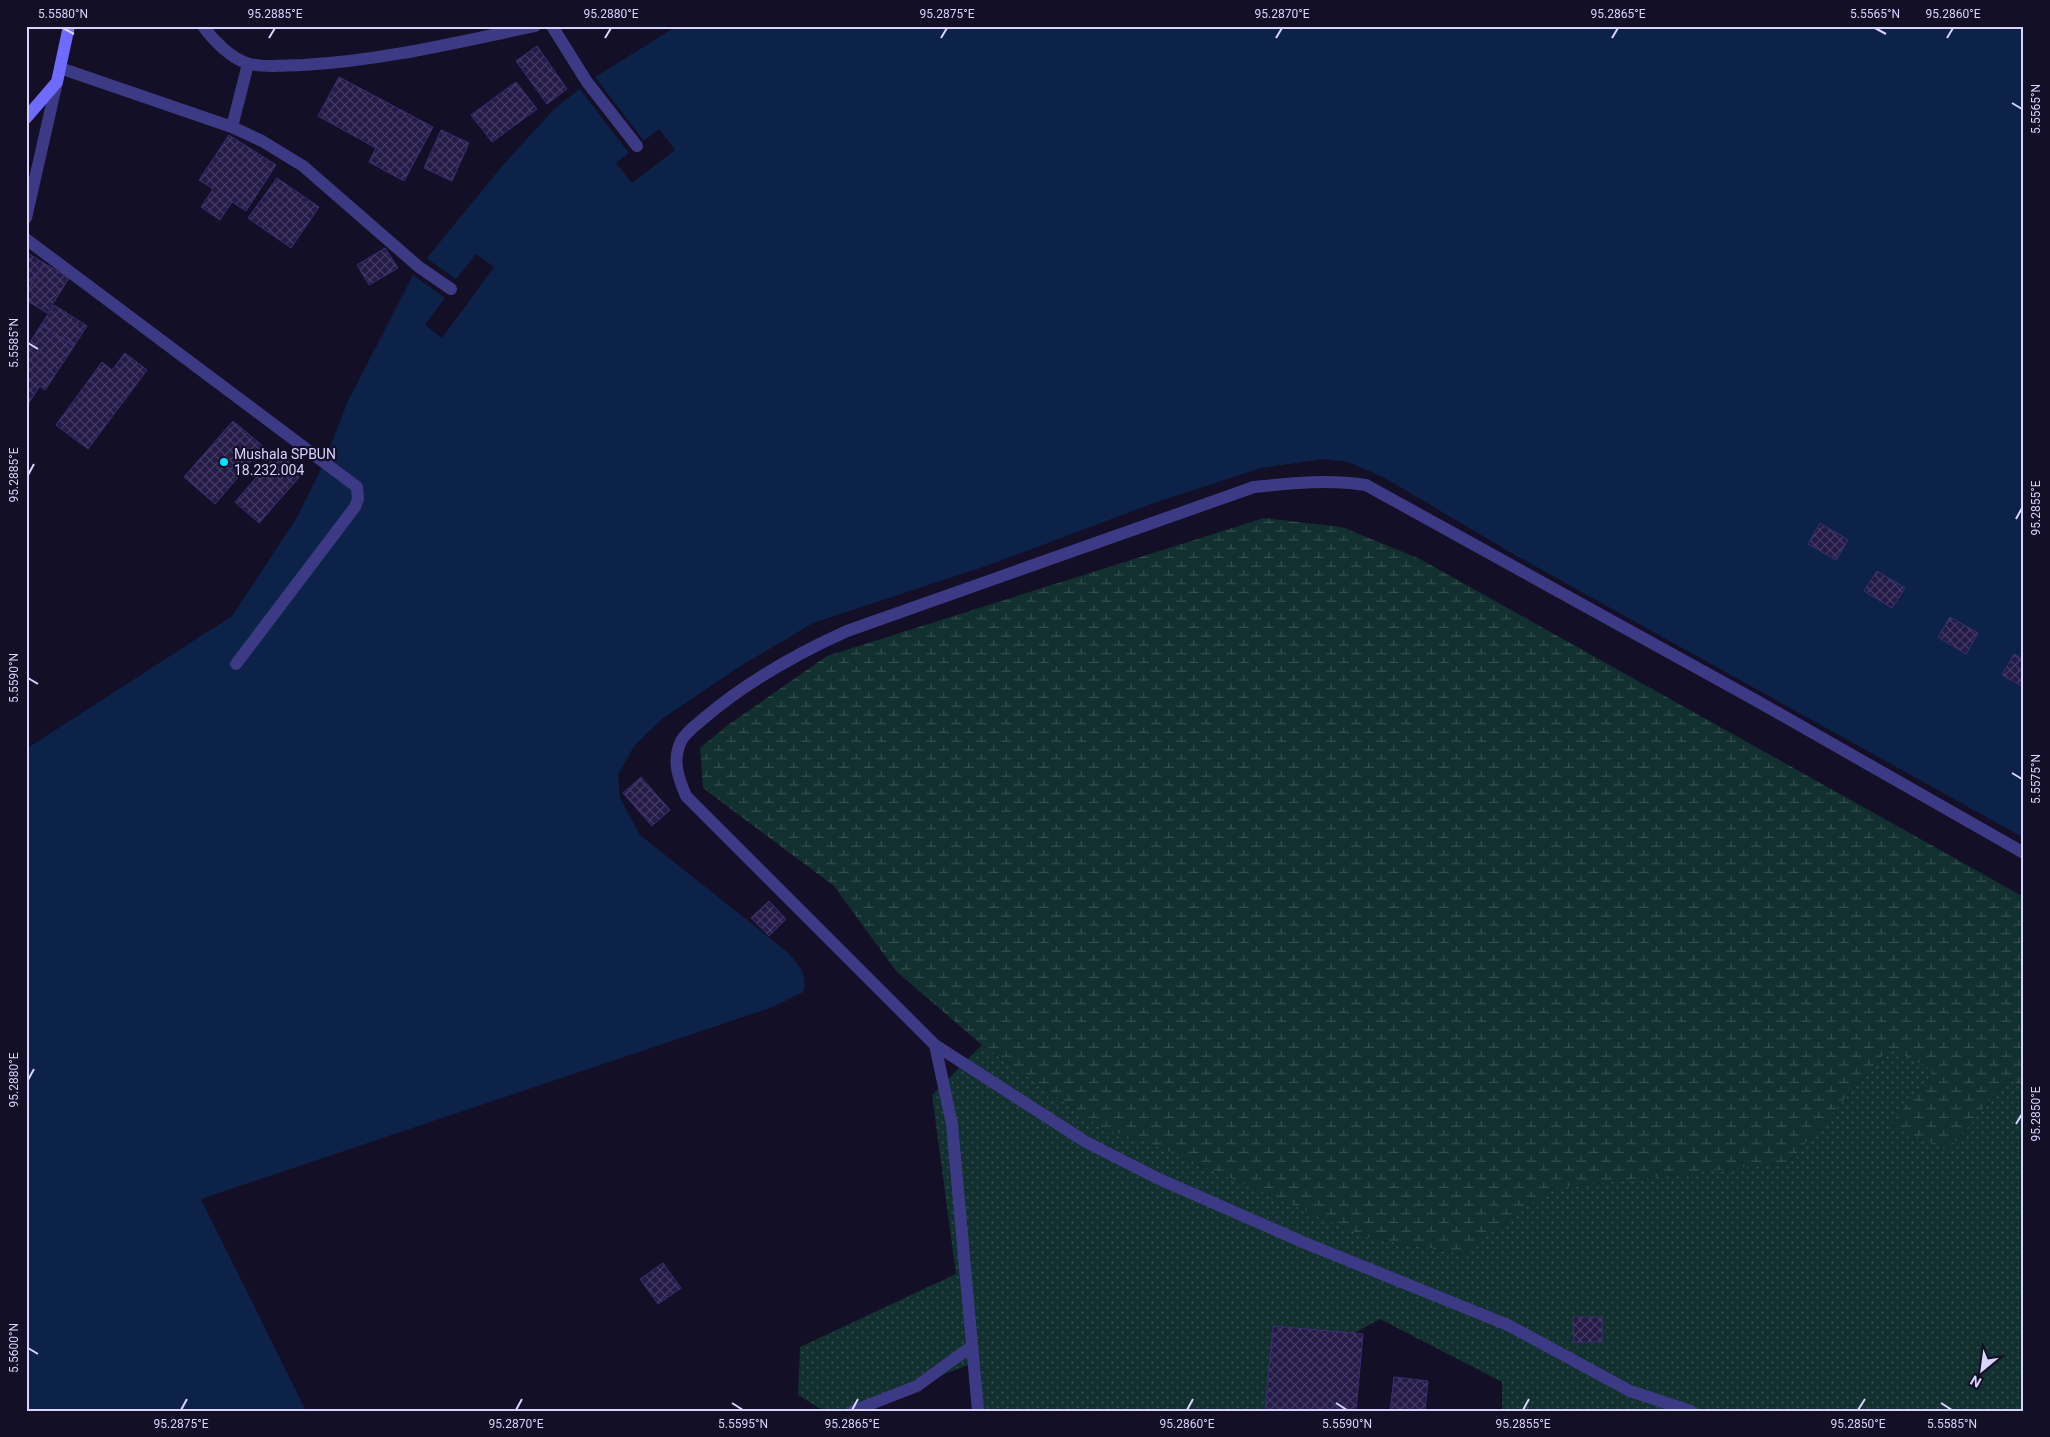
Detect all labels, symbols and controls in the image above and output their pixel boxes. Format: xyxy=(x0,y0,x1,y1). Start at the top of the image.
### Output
text: 5.5580°N xyxy=(38,7,88,21)
text: 95.2885°E xyxy=(248,7,303,21)
text: 95.2880°E xyxy=(584,7,639,21)
text: 95.2875°E xyxy=(920,7,975,21)
text: 95.2870°E xyxy=(1255,7,1310,21)
text: 95.2865°E xyxy=(1591,7,1646,21)
text: 5.5565°N xyxy=(1850,7,1900,21)
text: 95.2860°E xyxy=(1926,7,1981,21)
text: 5.5565°N xyxy=(2029,84,2043,134)
text: 5.5585°N xyxy=(7,318,21,368)
place label: Mushala SPBUN 18.232.004 xyxy=(234,446,336,478)
text: 95.2885°E xyxy=(7,447,21,502)
marker: Mushala SPBUN 18.232.004 xyxy=(218,456,230,468)
text: 95.2855°E xyxy=(2029,480,2043,535)
text: 5.5590°N xyxy=(7,653,21,703)
text: 5.5575°N xyxy=(2029,754,2043,804)
text: 95.2880°E xyxy=(7,1052,21,1107)
text: 95.2850°E xyxy=(2029,1086,2043,1141)
text: 5.5600°N xyxy=(7,1323,21,1373)
north arrow xyxy=(1958,1344,2008,1394)
text: N xyxy=(1967,1372,1984,1391)
text: 95.2875°E xyxy=(154,1417,209,1431)
text: 95.2870°E xyxy=(489,1417,544,1431)
text: 5.5595°N xyxy=(718,1417,768,1431)
text: 95.2865°E xyxy=(825,1417,880,1431)
text: 95.2860°E xyxy=(1160,1417,1215,1431)
text: 5.5590°N xyxy=(1322,1417,1372,1431)
text: 95.2855°E xyxy=(1496,1417,1551,1431)
text: 95.2850°E xyxy=(1831,1417,1886,1431)
text: 5.5585°N xyxy=(1927,1417,1977,1431)

